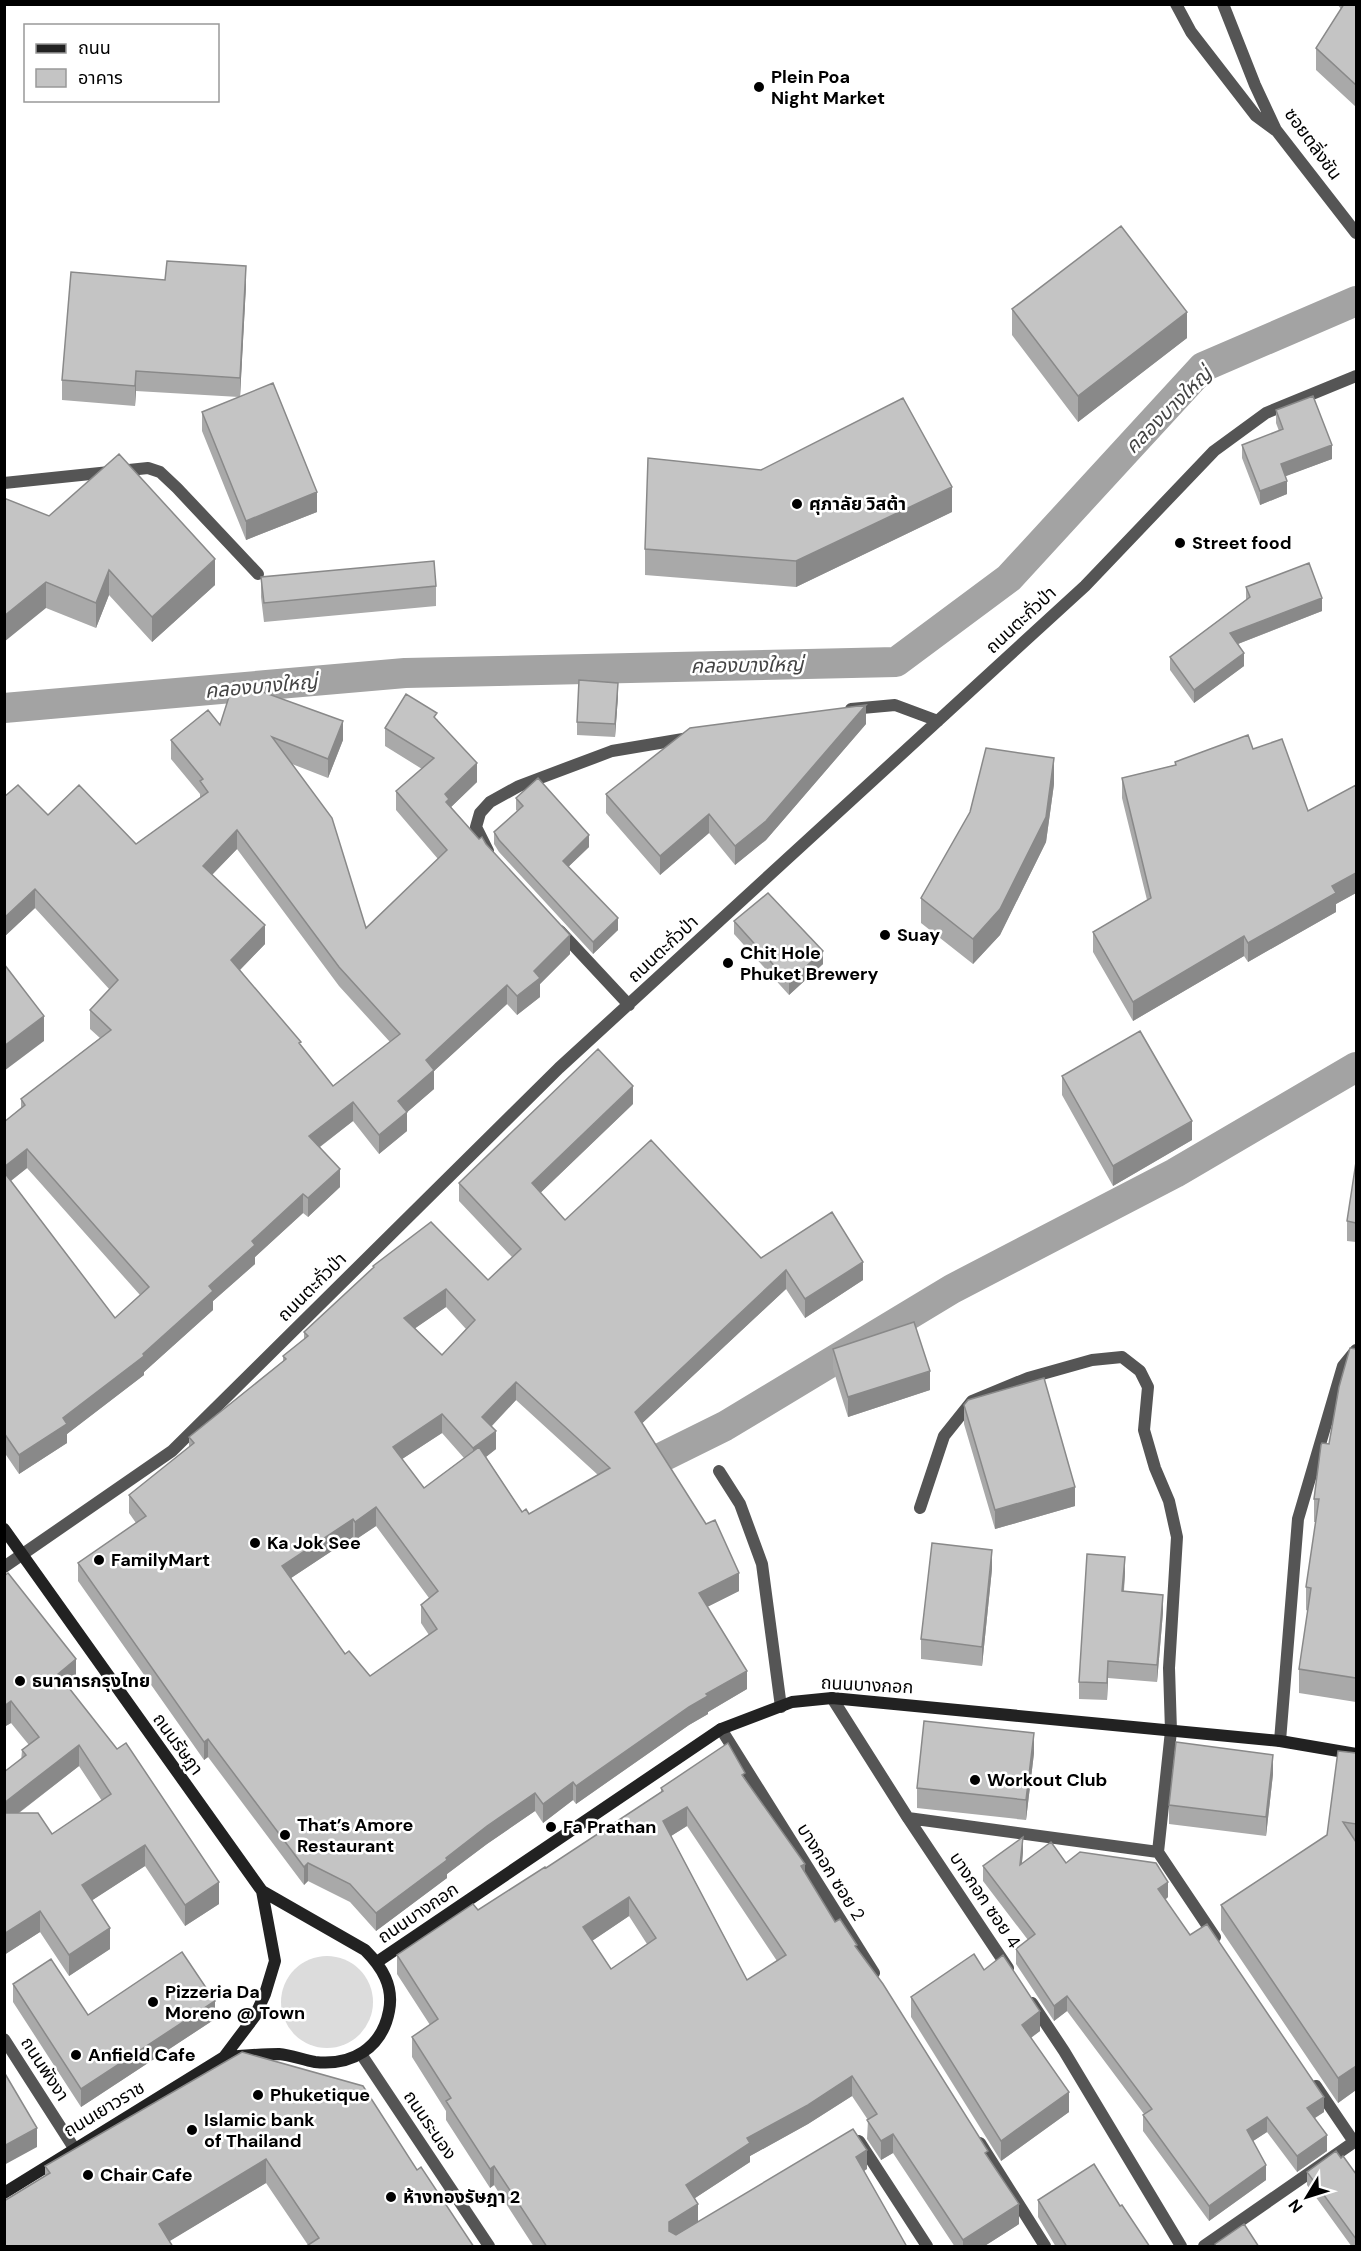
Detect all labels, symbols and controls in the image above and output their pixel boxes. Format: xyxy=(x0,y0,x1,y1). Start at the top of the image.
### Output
legend xyxy=(24,24,219,102)
text: ถนน xyxy=(78,36,111,60)
place label: Plein Poa Night Market xyxy=(771,65,885,110)
text: อาคาร xyxy=(78,66,123,90)
marker: Plein Poa Night Market xyxy=(752,80,766,94)
street label: ซอยตลิ่งชัน xyxy=(1279,103,1347,185)
water label: คลองบางใหญ่ xyxy=(1119,359,1219,459)
place label: ศุภาลัย วิสต้า xyxy=(809,492,906,516)
marker: ศุภาลัย วิสต้า xyxy=(790,497,804,511)
place label: Street food xyxy=(1192,531,1292,555)
marker: Street food xyxy=(1173,536,1187,550)
street label: ถนนตะกั่วป่า xyxy=(981,581,1061,659)
water label: คลองบางใหญ่ xyxy=(691,651,806,679)
water label: คลองบางใหญ่ xyxy=(204,668,321,704)
street label: ถนนตะกั่วป่า xyxy=(623,910,703,988)
place label: Suay xyxy=(897,923,940,947)
marker: Suay xyxy=(878,928,892,942)
place label: Chit Hole Phuket Brewery xyxy=(740,941,878,986)
marker: Chit Hole Phuket Brewery xyxy=(721,956,735,970)
street label: ถนนตะกั่วป่า xyxy=(272,1247,352,1327)
place label: Ka Jok See xyxy=(267,1531,361,1555)
marker: Ka Jok See xyxy=(248,1536,262,1550)
place label: FamilyMart xyxy=(111,1548,210,1572)
marker: FamilyMart xyxy=(92,1553,106,1567)
place label: ธนาคารกรุงไทย xyxy=(32,1669,150,1693)
street label: ถนนบางกอก xyxy=(820,1671,914,1699)
marker: ธนาคารกรุงไทย xyxy=(13,1674,27,1688)
street label: ถนนรัษฎา xyxy=(147,1708,209,1780)
place label: Workout Club xyxy=(987,1768,1107,1792)
marker: Workout Club xyxy=(968,1773,982,1787)
place label: That’s Amore Restaurant xyxy=(297,1813,413,1858)
place label: Fa Prathan xyxy=(563,1815,656,1839)
street label: บางกอก ซอย 2 xyxy=(791,1819,871,1925)
marker: Fa Prathan xyxy=(544,1820,558,1834)
marker: That’s Amore Restaurant xyxy=(278,1828,292,1842)
street label: บางกอก ซอย 4 xyxy=(944,1847,1026,1953)
street label: ถนนบางกอก xyxy=(373,1877,463,1949)
place label: Pizzeria Da Moreno @ Town xyxy=(165,1980,305,2025)
marker: Pizzeria Da Moreno @ Town xyxy=(146,1995,160,2009)
street label: ถนนพังงา xyxy=(15,2032,75,2106)
place label: Anfield Cafe xyxy=(88,2043,196,2067)
marker: Anfield Cafe xyxy=(69,2048,83,2062)
street label: ถนนเยาวราช xyxy=(59,2075,149,2143)
place label: Phuketique xyxy=(270,2083,370,2107)
street label: ถนนระนอง xyxy=(398,2086,462,2164)
marker: Phuketique xyxy=(251,2088,265,2102)
place label: Islamic bank of Thailand xyxy=(204,2108,315,2153)
marker: Islamic bank of Thailand xyxy=(185,2123,199,2137)
place label: Chair Cafe xyxy=(100,2163,193,2187)
north arrow xyxy=(1277,2167,1337,2227)
marker: Chair Cafe xyxy=(81,2168,95,2182)
place label: ห้างทองรัษฎา 2 xyxy=(403,2185,520,2209)
marker: ห้างทองรัษฎา 2 xyxy=(384,2190,398,2204)
text: N xyxy=(1284,2195,1307,2217)

